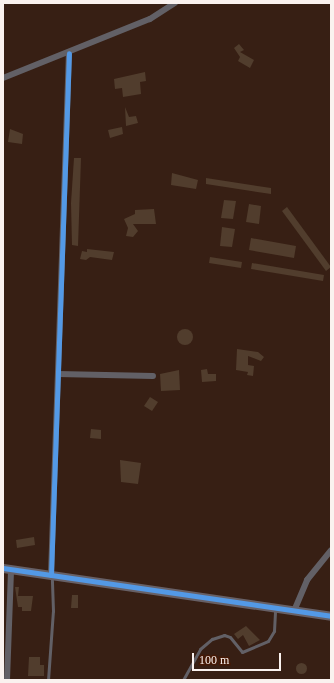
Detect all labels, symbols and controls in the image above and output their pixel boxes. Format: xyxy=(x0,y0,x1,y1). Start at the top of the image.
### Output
scale bar xyxy=(194,645,283,671)
text: 100 m xyxy=(199,653,229,667)

